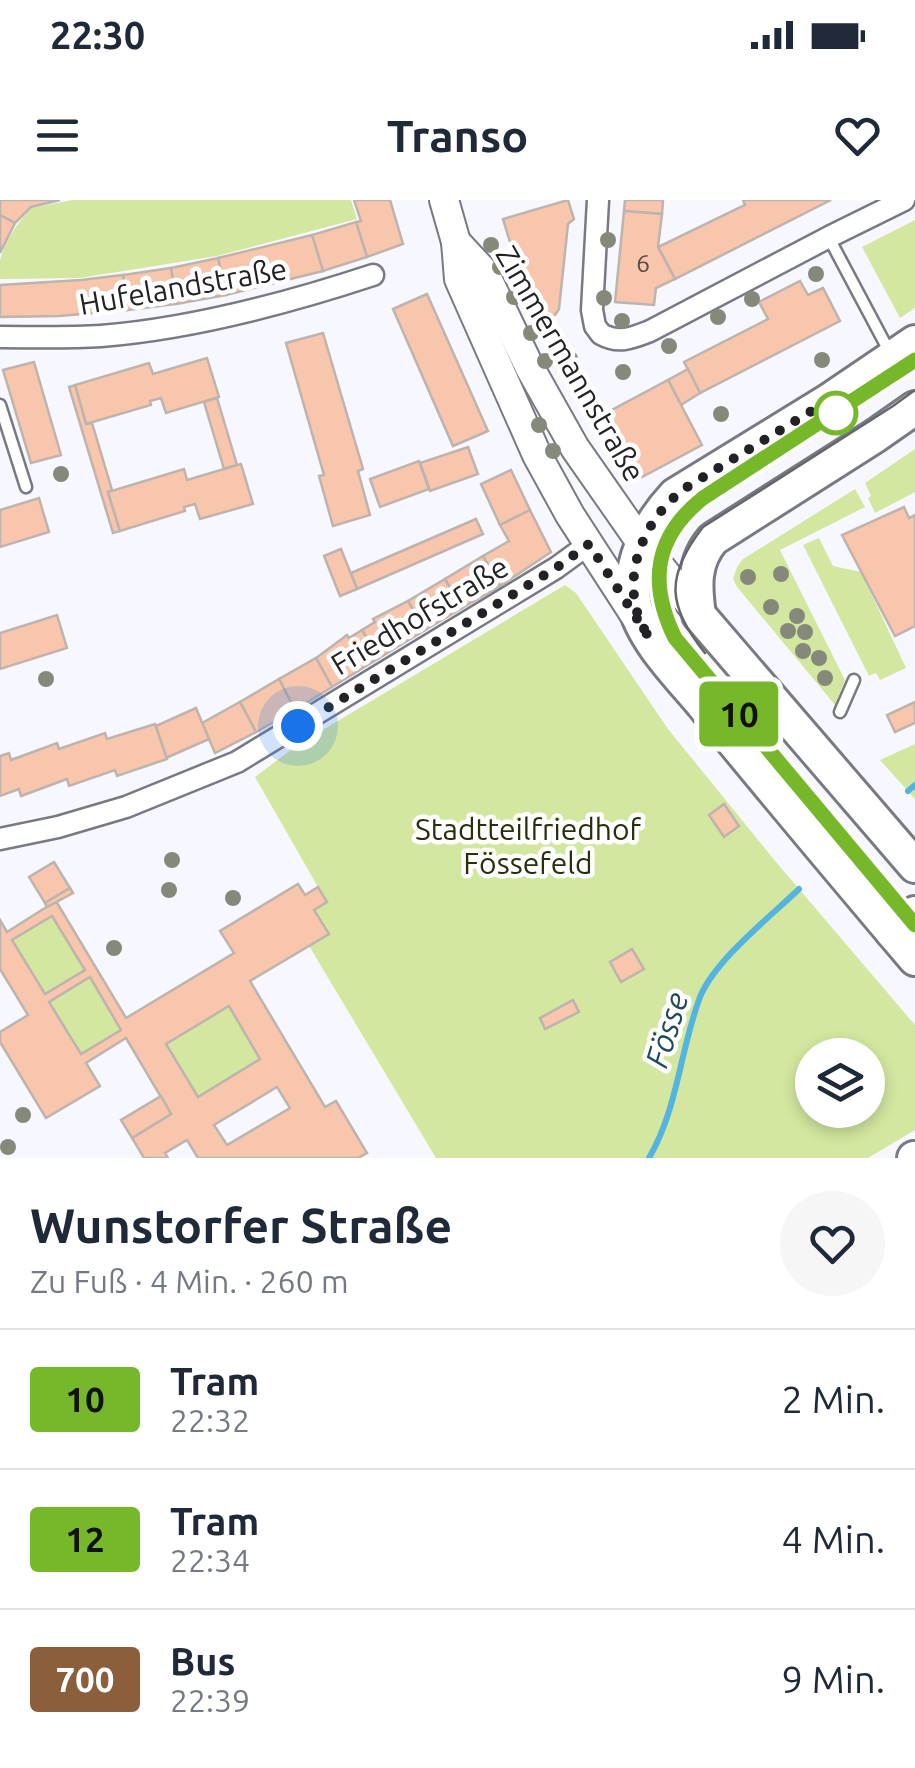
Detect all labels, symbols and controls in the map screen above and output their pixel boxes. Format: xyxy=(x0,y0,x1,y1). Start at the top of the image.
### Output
text: 22:30 xyxy=(50,14,145,56)
icon: menu xyxy=(30,108,85,163)
icon: heart xyxy=(830,108,885,163)
text: Transo xyxy=(387,110,528,161)
street label: Zimmermannstraße xyxy=(490,240,652,487)
house number: 6 xyxy=(636,249,650,277)
street label: Hufelandstraße xyxy=(76,251,289,321)
unlabelled marker xyxy=(815,392,857,434)
street label: Friedhofstraße xyxy=(325,549,514,681)
line badge: 10 xyxy=(694,682,784,746)
text: 10 xyxy=(719,694,759,734)
your location xyxy=(273,701,323,751)
park label: Stadtteilfriedhof Fössefeld xyxy=(415,812,642,880)
water label: Fösse xyxy=(638,988,694,1072)
map controls xyxy=(795,1038,885,1128)
button: layers xyxy=(795,1038,885,1128)
button: heart xyxy=(780,1191,885,1296)
text: Wunstorfer Straße xyxy=(30,1198,452,1252)
text: Zu Fuß · 4 Min. · 260 m xyxy=(30,1263,349,1299)
text: Tram xyxy=(170,1360,259,1402)
text: 2 Min. xyxy=(782,1378,885,1420)
text: 10 xyxy=(65,1379,105,1419)
text: 22:32 xyxy=(170,1402,250,1438)
text: Tram xyxy=(170,1500,259,1542)
text: 4 Min. xyxy=(782,1518,885,1560)
text: 12 xyxy=(65,1519,105,1559)
text: 22:34 xyxy=(170,1542,250,1578)
text: Bus xyxy=(170,1640,235,1682)
text: 9 Min. xyxy=(782,1658,885,1700)
text: 700 xyxy=(55,1659,115,1699)
text: 22:39 xyxy=(170,1682,250,1718)

